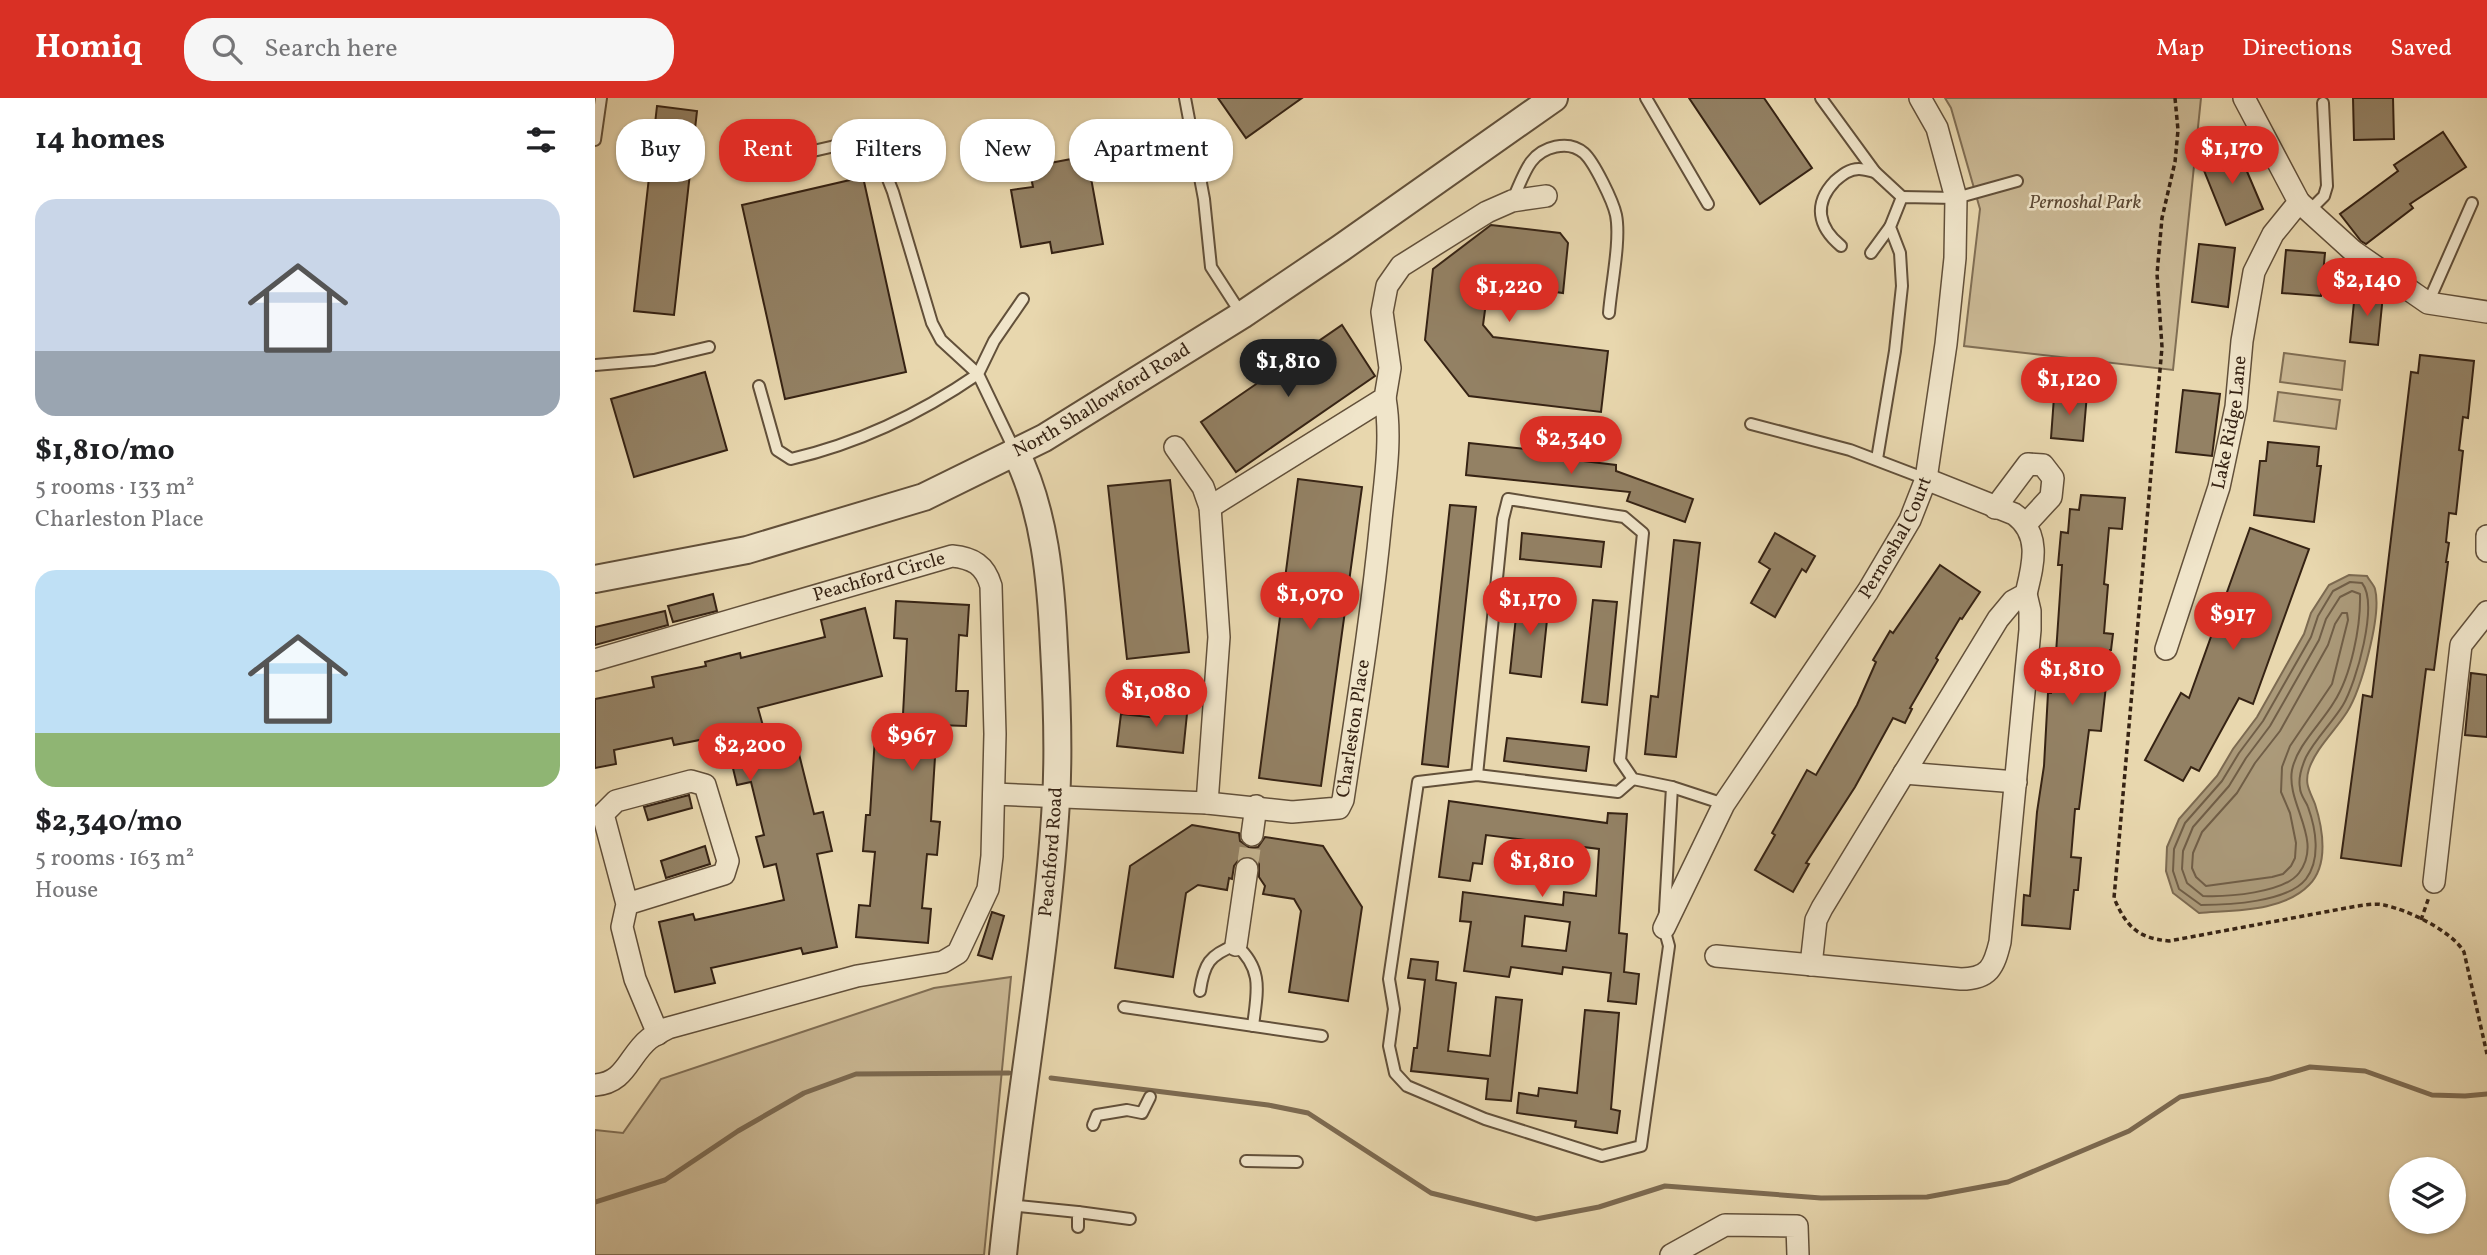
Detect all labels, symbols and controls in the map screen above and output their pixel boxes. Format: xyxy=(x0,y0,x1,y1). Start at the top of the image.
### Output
search box xyxy=(184,18,674,81)
text: Homiq xyxy=(35,26,142,72)
icon: search xyxy=(208,30,246,68)
text: Search here xyxy=(264,31,397,67)
text: Map xyxy=(2156,32,2204,66)
text: Directions xyxy=(2242,32,2352,66)
text: Saved xyxy=(2390,32,2452,66)
text: 14 homes xyxy=(35,119,165,161)
chip: Buy xyxy=(616,119,705,182)
chip: Rent xyxy=(719,119,817,182)
chip: Filters xyxy=(831,119,946,182)
chip: New xyxy=(960,119,1055,182)
chip: Apartment xyxy=(1069,119,1233,182)
icon: filters xyxy=(522,121,560,159)
pin: $1,170 xyxy=(2175,126,2289,186)
text: $1,170 xyxy=(2201,133,2263,165)
park label: Pernoshal Park xyxy=(2029,190,2141,216)
icon: home xyxy=(235,245,361,371)
pin: $2,140 xyxy=(2310,258,2424,318)
pin: $1,220 xyxy=(1452,264,1566,324)
text: $2,140 xyxy=(2333,265,2401,297)
text: $1,220 xyxy=(1476,271,1542,303)
street label: North Shallowford Road xyxy=(1009,337,1196,464)
pin: $1,810 xyxy=(1231,340,1345,399)
text: $1,810 xyxy=(1256,346,1320,378)
street label: Lake Ridge Lane xyxy=(2206,355,2254,492)
pin: $1,120 xyxy=(2012,358,2126,417)
text: $1,120 xyxy=(2037,364,2101,396)
pin: $2,340 xyxy=(1514,416,1628,476)
text: $2,340 xyxy=(1536,423,1606,455)
text: $1,810/mo xyxy=(35,430,175,472)
text: 5 rooms · 133 m² xyxy=(35,472,195,504)
street label: Pernoshal Court xyxy=(1853,473,1939,605)
text: Charleston Place xyxy=(35,504,204,536)
street label: Peachford Circle xyxy=(810,546,948,609)
pin: $1,070 xyxy=(1253,573,1367,632)
pin: $1,170 xyxy=(1473,578,1587,637)
text: $1,070 xyxy=(1276,579,1344,611)
text: $1,170 xyxy=(1499,584,1561,616)
pin: $917 xyxy=(2192,592,2274,652)
text: $917 xyxy=(2210,599,2256,631)
icon: home xyxy=(235,616,361,742)
pin: $1,810 xyxy=(2015,648,2129,707)
text: $1,810 xyxy=(2040,654,2104,686)
street label: Charleston Place xyxy=(1331,658,1377,800)
pin: $1,080 xyxy=(1099,670,1213,729)
text: $1,080 xyxy=(1121,676,1191,708)
pin: $967 xyxy=(871,714,953,773)
text: $967 xyxy=(887,720,937,752)
pin: $2,200 xyxy=(693,724,807,783)
text: $2,200 xyxy=(714,730,786,762)
street label: Peachford Road xyxy=(1033,786,1070,918)
text: $2,340/mo xyxy=(35,801,182,843)
pin: $1,810 xyxy=(1485,840,1599,899)
text: 5 rooms · 163 m² xyxy=(35,843,194,875)
text: $1,810 xyxy=(1510,846,1574,878)
text: House xyxy=(35,875,98,907)
map controls xyxy=(2389,1157,2466,1234)
button: layers xyxy=(2389,1157,2466,1234)

